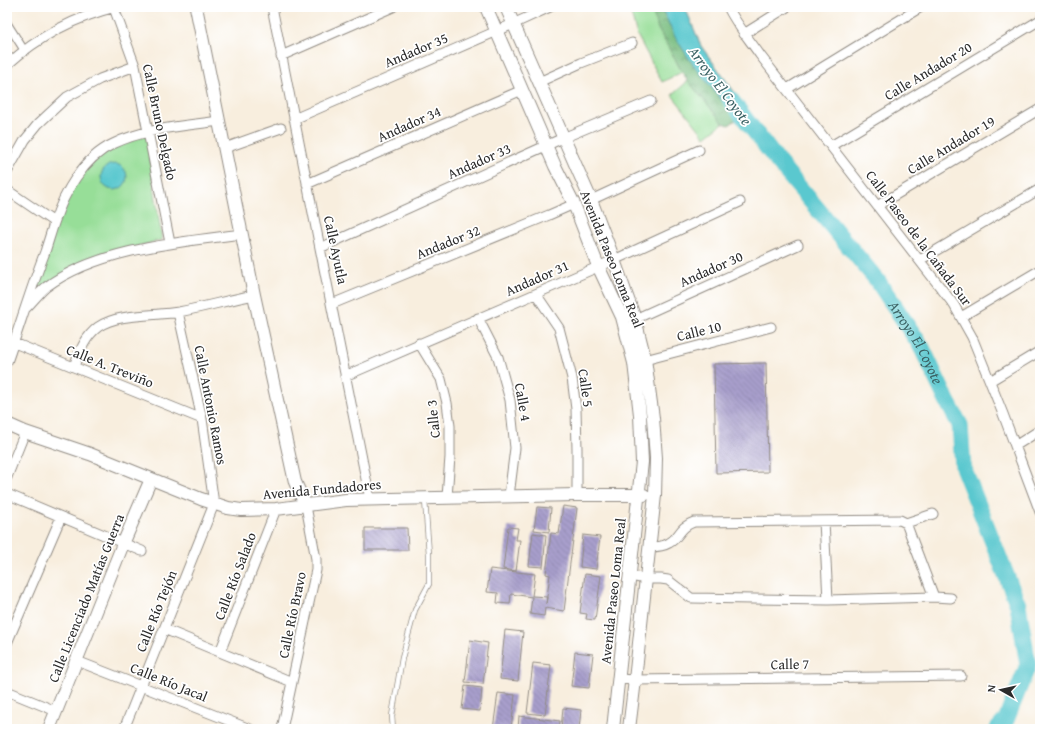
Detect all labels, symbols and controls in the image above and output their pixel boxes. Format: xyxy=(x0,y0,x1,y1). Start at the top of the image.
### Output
street label: Andador 35 xyxy=(381,28,451,72)
street label: Calle Andador 20 xyxy=(880,37,976,105)
water label: Arroyo El Coyote xyxy=(683,41,757,129)
street label: Calle Bruno Delgado xyxy=(138,62,182,182)
street label: Andador 34 xyxy=(374,101,444,147)
street label: Calle Andador 19 xyxy=(903,111,999,179)
street label: Andador 33 xyxy=(444,138,514,184)
street label: Calle Paseo de la Cañada Sur xyxy=(861,166,977,310)
street label: Avenida Paseo Loma Real xyxy=(575,187,649,331)
street label: Calle Ayutla xyxy=(319,214,353,286)
street label: Andador 32 xyxy=(413,220,483,264)
street label: Andador 30 xyxy=(676,246,746,292)
street label: Andador 31 xyxy=(502,255,572,301)
water label: Arroyo El Coyote xyxy=(883,295,949,388)
street label: Calle 10 xyxy=(675,316,724,346)
street label: Calle A. Treviño xyxy=(63,339,157,393)
street label: Calle Antonio Ramos xyxy=(190,344,232,466)
street label: Calle 5 xyxy=(573,368,599,408)
street label: Calle 4 xyxy=(510,381,536,423)
street label: Calle 3 xyxy=(421,399,445,439)
street label: Avenida Fundadores xyxy=(262,474,382,504)
street label: Calle Licenciado Matías Guerra xyxy=(43,510,129,685)
street label: Avenida Paseo Loma Real xyxy=(595,517,631,665)
street label: Calle Río Salado xyxy=(209,529,261,623)
street label: Calle Río Tejón xyxy=(131,567,182,655)
street label: Calle Río Bravo xyxy=(273,570,311,660)
street label: Calle 7 xyxy=(771,654,810,674)
street label: Calle Río Jacal xyxy=(127,657,211,707)
north arrow xyxy=(981,670,1021,710)
text: N xyxy=(983,683,1000,693)

